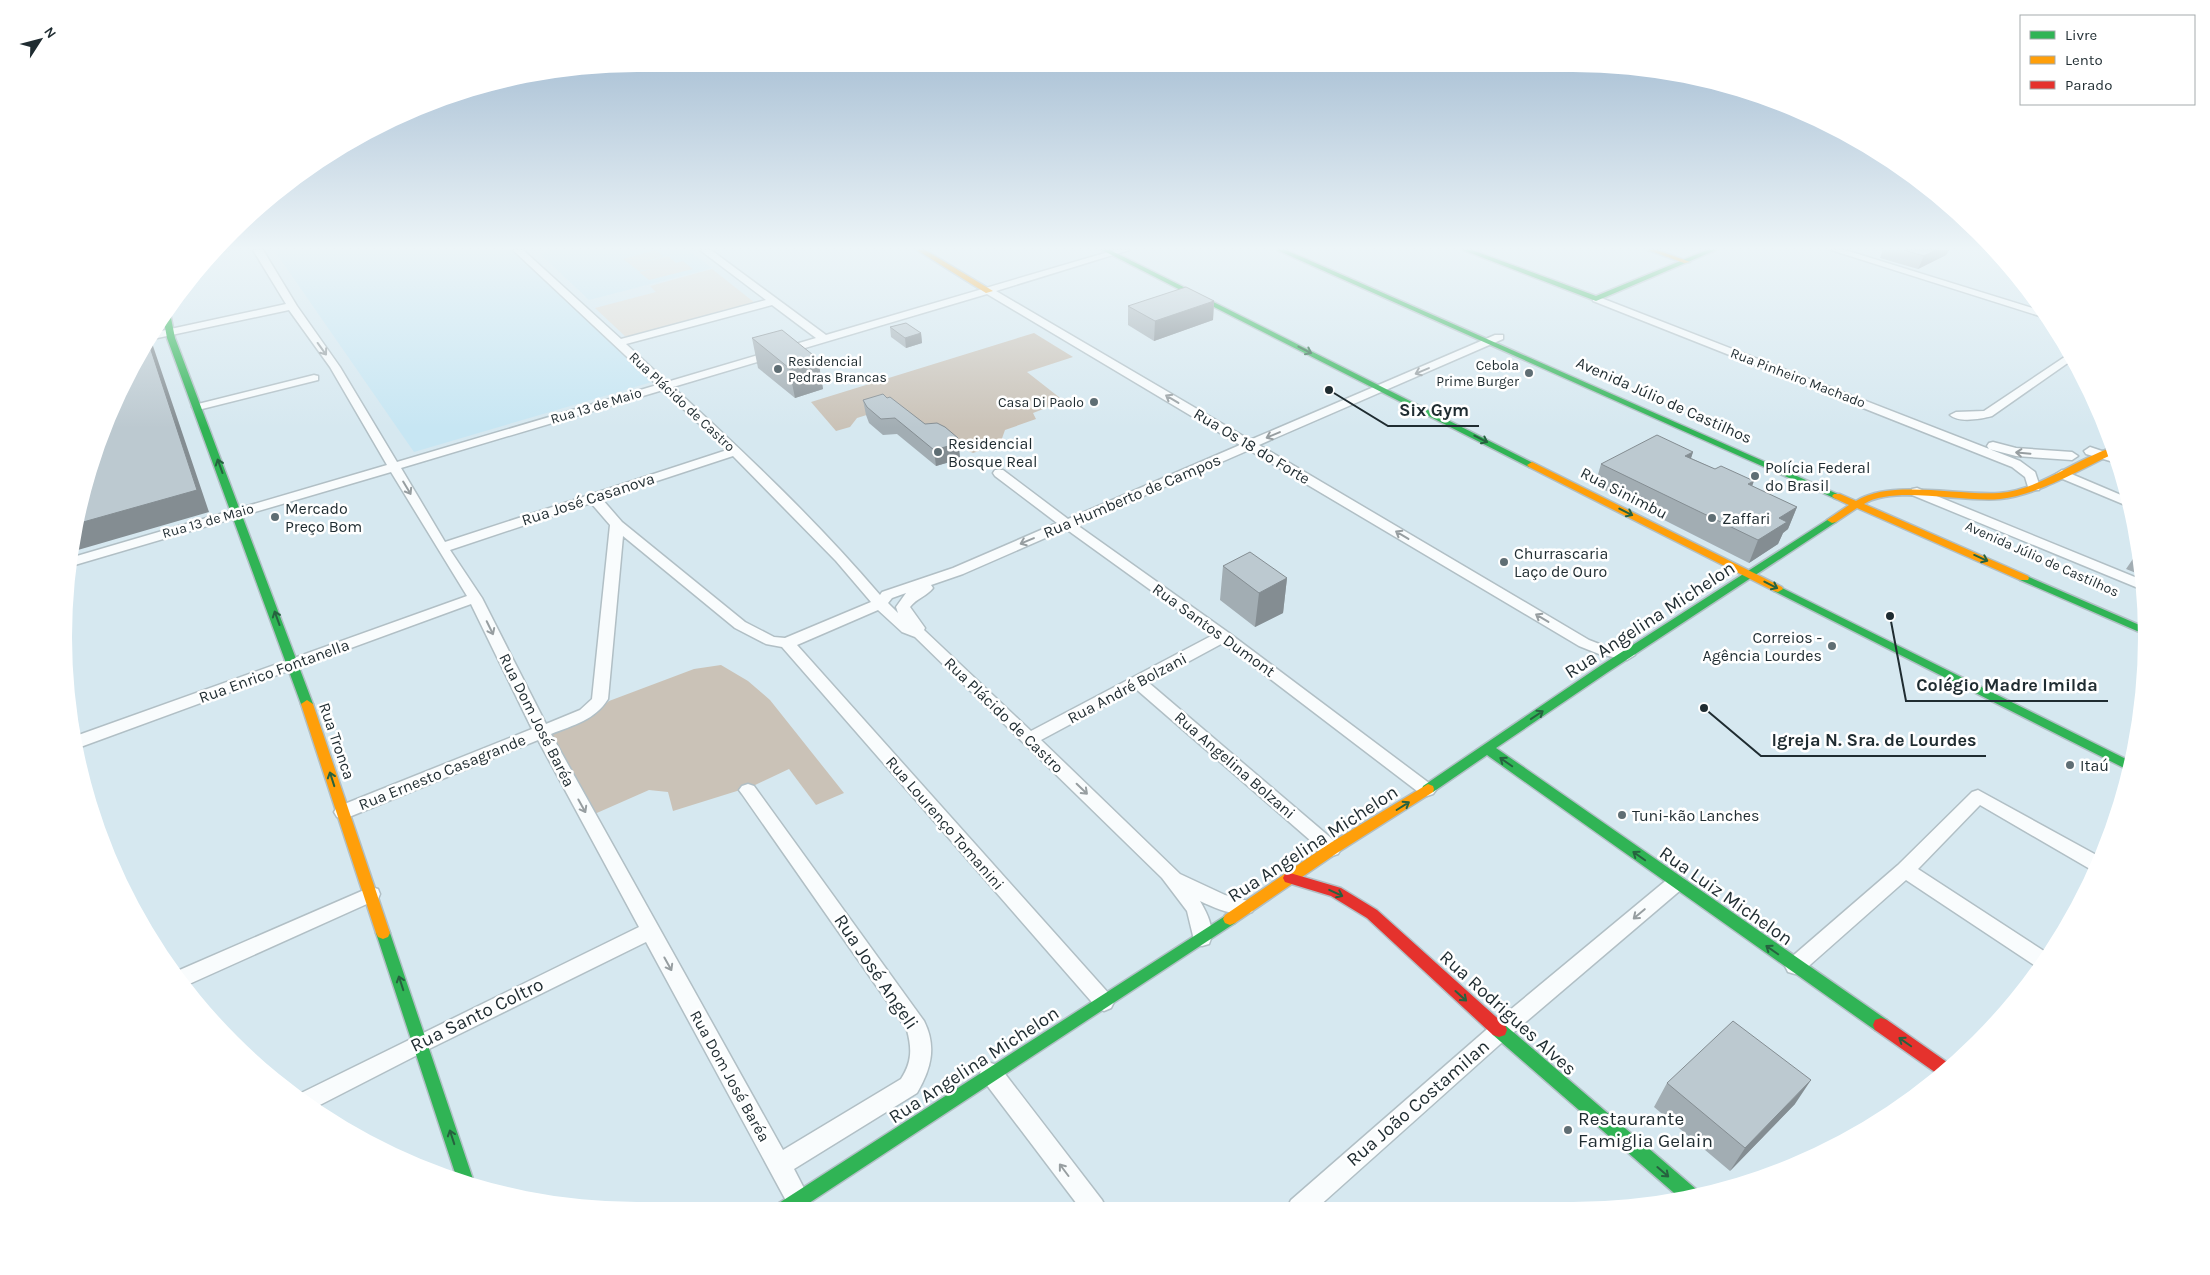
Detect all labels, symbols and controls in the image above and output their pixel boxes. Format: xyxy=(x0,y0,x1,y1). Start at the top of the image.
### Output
north arrow xyxy=(15,15,65,65)
legend xyxy=(2020,15,2195,105)
text: N xyxy=(40,24,60,42)
text: Livre xyxy=(2065,26,2097,44)
text: Lento xyxy=(2065,51,2103,69)
text: Parado xyxy=(2065,76,2112,94)
one-way arrow xyxy=(317,342,327,356)
street label: Rua Pinheiro Machado xyxy=(1728,344,1868,412)
one-way arrow xyxy=(1297,346,1312,355)
street label: Rua Plácido de Castro xyxy=(626,349,738,455)
place label: Residencial Pedras Brancas xyxy=(788,353,887,386)
street label: Avenida Júlio de Castilhos xyxy=(1573,353,1755,447)
place label: Cebola Prime Burger xyxy=(1436,357,1520,390)
marker: Residencial Pedras Brancas xyxy=(772,363,784,375)
one-way arrow xyxy=(1415,366,1430,376)
marker: Cebola Prime Burger xyxy=(1523,367,1535,379)
street label: Rua 13 de Maio xyxy=(548,384,644,428)
callout: Six Gym xyxy=(1388,393,1479,426)
place label: Casa Di Paolo xyxy=(998,394,1084,411)
one-way arrow xyxy=(1164,394,1179,404)
marker: Casa Di Paolo xyxy=(1088,396,1100,408)
text: Six Gym xyxy=(1399,399,1469,421)
street label: Rua Os 18 do Forte xyxy=(1190,404,1314,488)
one-way arrow xyxy=(1266,430,1281,440)
place label: Residencial Bosque Real xyxy=(948,434,1037,471)
one-way arrow xyxy=(1473,435,1488,444)
marker: Residencial Bosque Real xyxy=(932,446,944,458)
one-way arrow xyxy=(2016,448,2032,457)
street label: Rua Humberto de Campos xyxy=(1040,450,1224,542)
place label: Polícia Federal do Brasil xyxy=(1765,458,1870,495)
one-way arrow xyxy=(215,459,224,474)
street label: Rua Sinimbu xyxy=(1577,463,1671,523)
street label: Rua José Casanova xyxy=(519,469,657,529)
marker: Polícia Federal do Brasil xyxy=(1749,470,1761,482)
one-way arrow xyxy=(403,480,413,494)
place label: Mercado Preço Bom xyxy=(285,499,362,536)
street label: Rua 13 de Maio xyxy=(160,500,256,542)
one-way arrow xyxy=(1618,508,1633,517)
place label: Zaffari xyxy=(1722,509,1771,528)
marker: Mercado Preço Bom xyxy=(269,511,281,523)
marker: Zaffari xyxy=(1706,512,1718,524)
street label: Avenida Júlio de Castilhos xyxy=(1963,517,2121,601)
one-way arrow xyxy=(1396,530,1410,540)
one-way arrow xyxy=(1020,536,1035,546)
place label: Churrascaria Laço de Ouro xyxy=(1514,544,1608,581)
one-way arrow xyxy=(1973,554,1988,564)
marker: Churrascaria Laço de Ouro xyxy=(1498,556,1510,568)
street label: Rua Angelina Michelon xyxy=(1561,557,1739,683)
street label: Rua Santos Dumont xyxy=(1149,579,1279,681)
one-way arrow xyxy=(1764,580,1779,590)
one-way arrow xyxy=(271,611,281,626)
one-way arrow xyxy=(1535,612,1550,622)
one-way arrow xyxy=(486,620,495,635)
place label: Correios - Agência Lourdes xyxy=(1702,628,1822,665)
street label: Rua Enrico Fontanella xyxy=(196,635,352,707)
marker: Correios - Agência Lourdes xyxy=(1826,640,1838,652)
street label: Rua André Bolzani xyxy=(1064,649,1190,727)
street label: Rua Dom José Baréa xyxy=(495,650,579,790)
street label: Rua Plácido de Castro xyxy=(940,653,1068,777)
callout: Colégio Madre Imilda xyxy=(1906,668,2108,701)
text: Colégio Madre Imilda xyxy=(1916,674,2098,696)
street label: Rua Tronca xyxy=(315,700,359,782)
street label: Rua Angelina Bolzani xyxy=(1171,707,1299,823)
one-way arrow xyxy=(1530,709,1544,719)
callout: Igreja N. Sra. de Lourdes xyxy=(1761,723,1986,756)
text: Igreja N. Sra. de Lourdes xyxy=(1771,729,1977,751)
street label: Rua Ernesto Casagrande xyxy=(356,730,528,814)
street label: Rua Lourenço Tomanini xyxy=(882,752,1008,894)
place label: Itaú xyxy=(2080,756,2109,775)
one-way arrow xyxy=(1500,757,1514,767)
marker: Itaú xyxy=(2064,759,2076,771)
one-way arrow xyxy=(327,772,337,788)
street label: Rua Angelina Michelon xyxy=(1224,781,1402,907)
one-way arrow xyxy=(1075,783,1088,795)
one-way arrow xyxy=(577,798,587,813)
one-way arrow xyxy=(1395,800,1409,810)
place label: Tuni-kão Lanches xyxy=(1632,806,1759,825)
marker: Tuni-kão Lanches xyxy=(1616,809,1628,821)
street label: Rua Luiz Michelon xyxy=(1655,842,1797,950)
one-way arrow xyxy=(1632,851,1646,861)
one-way arrow xyxy=(1328,889,1343,898)
one-way arrow xyxy=(1632,908,1645,920)
street label: Rua José Angeli xyxy=(829,910,923,1034)
one-way arrow xyxy=(1765,945,1779,955)
street label: Rua Rodrigues Alves xyxy=(1435,946,1581,1080)
one-way arrow xyxy=(664,956,674,970)
street label: Rua Santo Coltro xyxy=(407,973,547,1057)
one-way arrow xyxy=(395,976,405,992)
one-way arrow xyxy=(1454,990,1467,1002)
street label: Rua Angelina Michelon xyxy=(885,1002,1063,1128)
street label: Rua Dom José Baréa xyxy=(686,1007,774,1145)
street label: Rua João Costamilan xyxy=(1342,1035,1494,1171)
one-way arrow xyxy=(1898,1037,1912,1047)
place label: Restaurante Famiglia Gelain xyxy=(1578,1108,1713,1152)
marker: Restaurante Famiglia Gelain xyxy=(1562,1124,1574,1136)
one-way arrow xyxy=(447,1130,456,1146)
one-way arrow xyxy=(1059,1164,1070,1177)
one-way arrow xyxy=(1656,1166,1669,1177)

